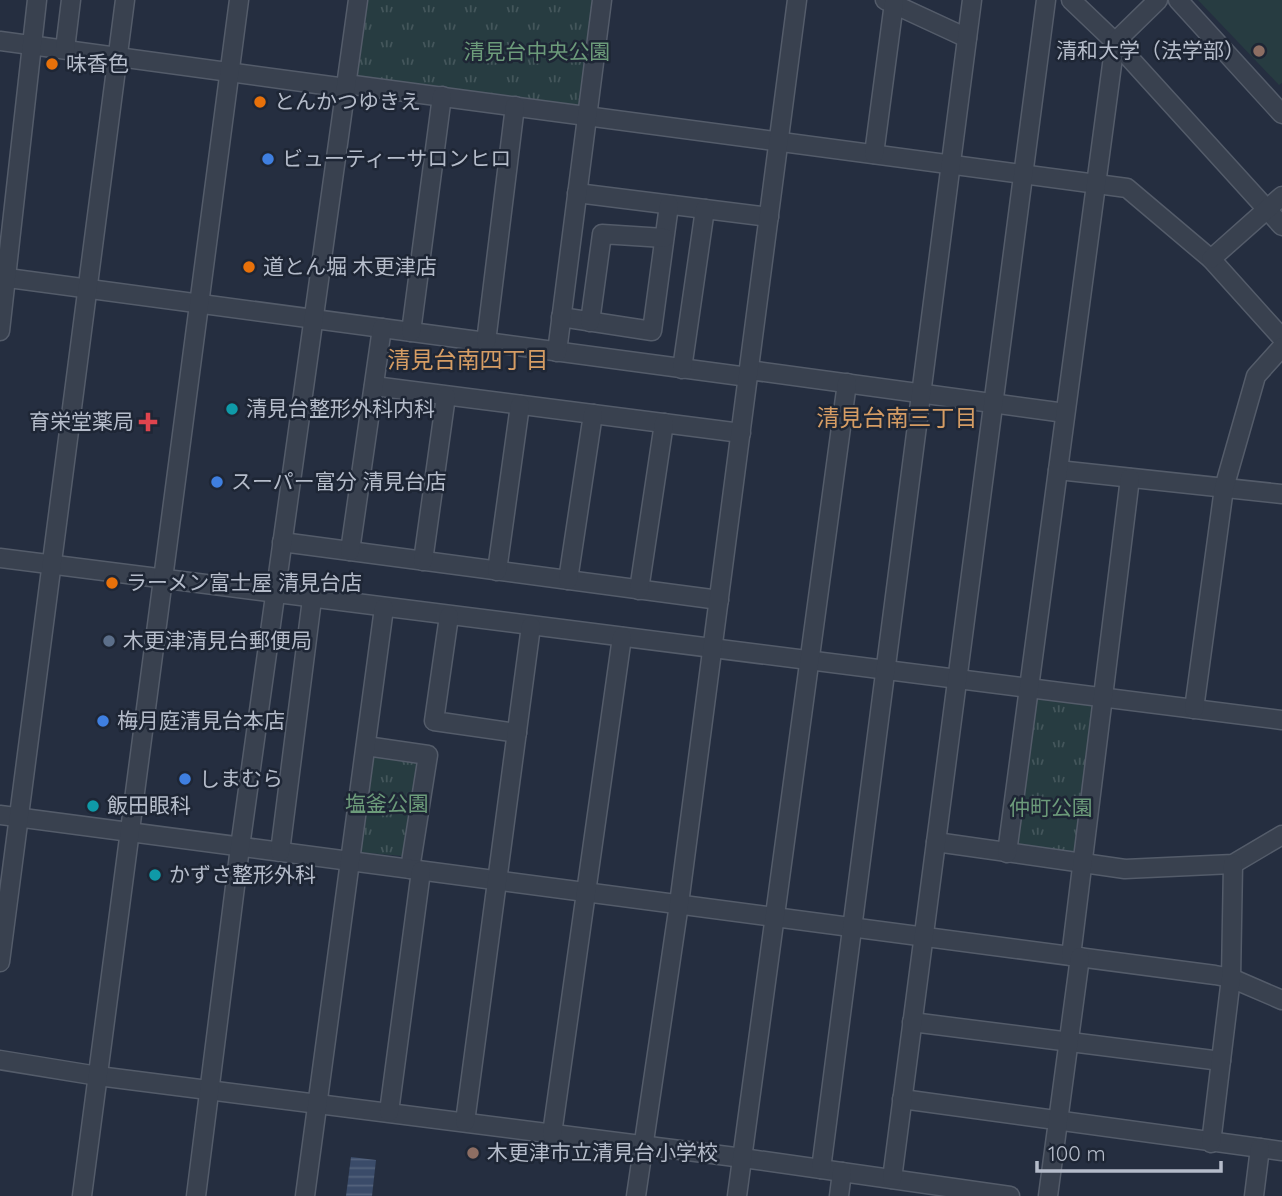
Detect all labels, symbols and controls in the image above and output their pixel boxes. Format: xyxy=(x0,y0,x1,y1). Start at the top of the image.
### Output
place label: 清和大学（法学部） xyxy=(1056,37,1245,63)
park label: 清見台中央公園 xyxy=(464,38,611,64)
marker: 清和大学（法学部） xyxy=(1251,43,1267,59)
place label: 味香色 xyxy=(66,50,129,76)
marker: 味香色 xyxy=(44,56,60,72)
place label: とんかつゆきえ xyxy=(274,88,421,114)
marker: とんかつゆきえ xyxy=(252,94,268,110)
place label: ビューティーサロンヒロ xyxy=(282,145,511,171)
marker: ビューティーサロンヒロ xyxy=(260,151,276,167)
place label: 道とん堀 木更津店 xyxy=(263,253,437,279)
marker: 道とん堀 木更津店 xyxy=(241,259,257,275)
district label: 清見台南四丁目 xyxy=(388,345,549,374)
place label: 清見台整形外科内科 xyxy=(246,395,435,421)
marker: 清見台整形外科内科 xyxy=(224,401,240,417)
district label: 清見台南三丁目 xyxy=(817,403,978,432)
place label: 育栄堂薬局 xyxy=(29,408,134,434)
marker: 育栄堂薬局 xyxy=(140,414,156,430)
place label: スーパー富分 清見台店 xyxy=(231,468,447,494)
marker: スーパー富分 清見台店 xyxy=(209,474,225,490)
place label: ラーメン富士屋 清見台店 xyxy=(126,569,362,595)
marker: ラーメン富士屋 清見台店 xyxy=(104,575,120,591)
place label: 木更津清見台郵便局 xyxy=(123,627,312,653)
marker: 木更津清見台郵便局 xyxy=(101,633,117,649)
place label: 梅月庭清見台本店 xyxy=(117,707,285,733)
marker: 梅月庭清見台本店 xyxy=(95,713,111,729)
place label: しまむら xyxy=(199,765,283,791)
marker: しまむら xyxy=(177,771,193,787)
park label: 塩釜公園 xyxy=(345,790,429,816)
place label: 飯田眼科 xyxy=(107,792,191,818)
park label: 仲町公園 xyxy=(1009,794,1093,820)
marker: 飯田眼科 xyxy=(85,798,101,814)
place label: かずさ整形外科 xyxy=(169,861,316,887)
marker: かずさ整形外科 xyxy=(147,867,163,883)
scale bar xyxy=(1037,1130,1221,1174)
place label: 木更津市立清見台小学校 xyxy=(487,1139,718,1165)
text: 100 m xyxy=(1048,1140,1106,1166)
marker: 木更津市立清見台小学校 xyxy=(465,1145,481,1161)

